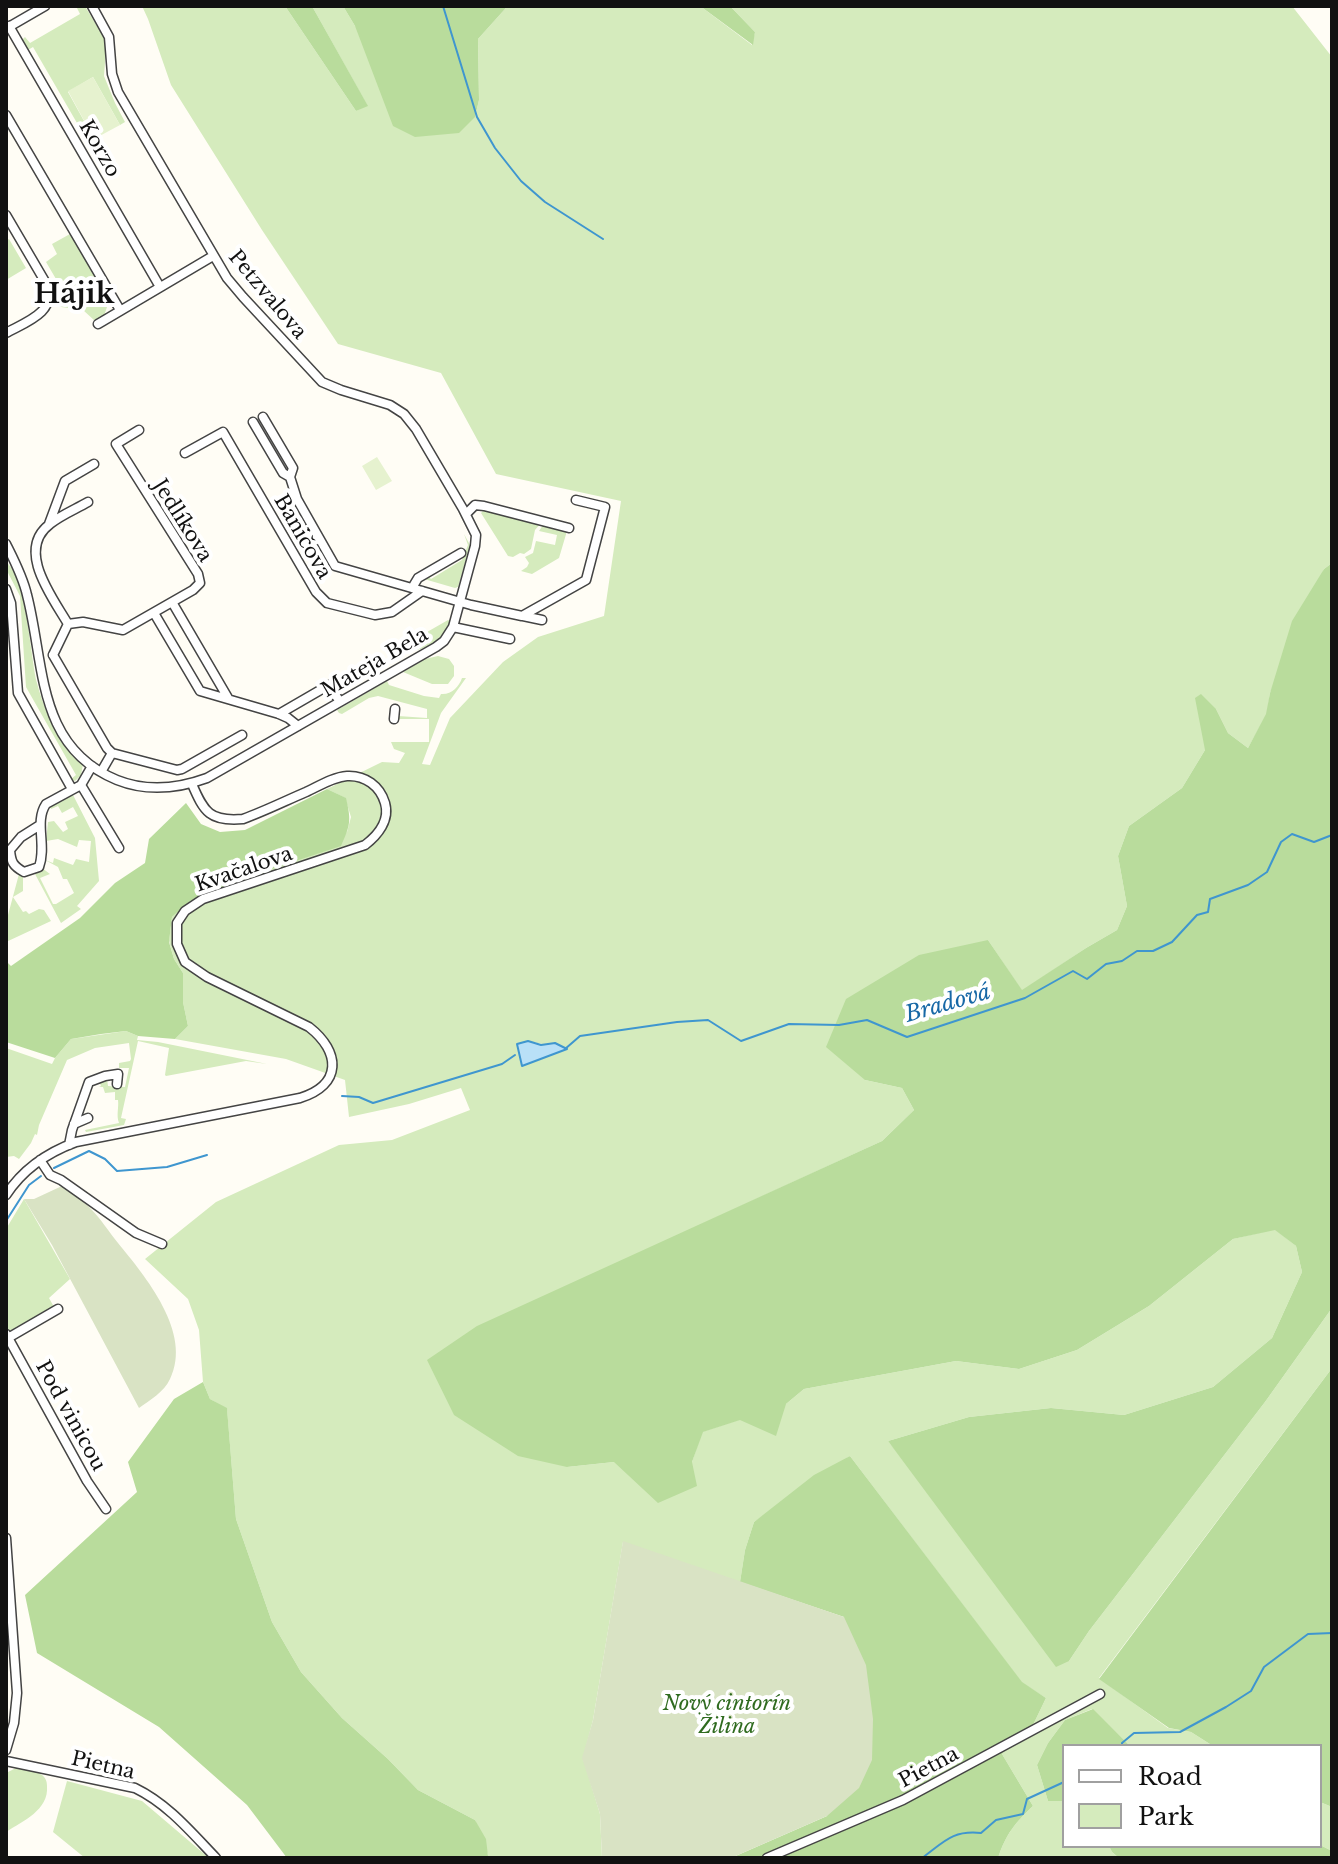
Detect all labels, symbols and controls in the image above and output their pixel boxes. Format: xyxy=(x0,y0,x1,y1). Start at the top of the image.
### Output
street label: Korzo xyxy=(73,116,125,182)
street label: Petzvalova xyxy=(223,246,311,344)
district label: Hájik xyxy=(34,278,114,312)
street label: Jedlíkova xyxy=(147,475,217,567)
street label: Baničova xyxy=(268,491,336,583)
street label: Mateja Bela xyxy=(317,623,433,703)
street label: Kvačalova xyxy=(192,842,296,898)
water label: Bradová xyxy=(902,979,994,1029)
street label: Pod vinicou xyxy=(30,1357,110,1475)
park label: Nový cintorín Žilina xyxy=(663,1692,791,1739)
street label: Pietna xyxy=(895,1742,963,1794)
legend xyxy=(1062,1744,1322,1848)
street label: Pietna xyxy=(69,1747,137,1785)
text: Road xyxy=(1138,1762,1202,1791)
text: Park xyxy=(1138,1802,1194,1831)

